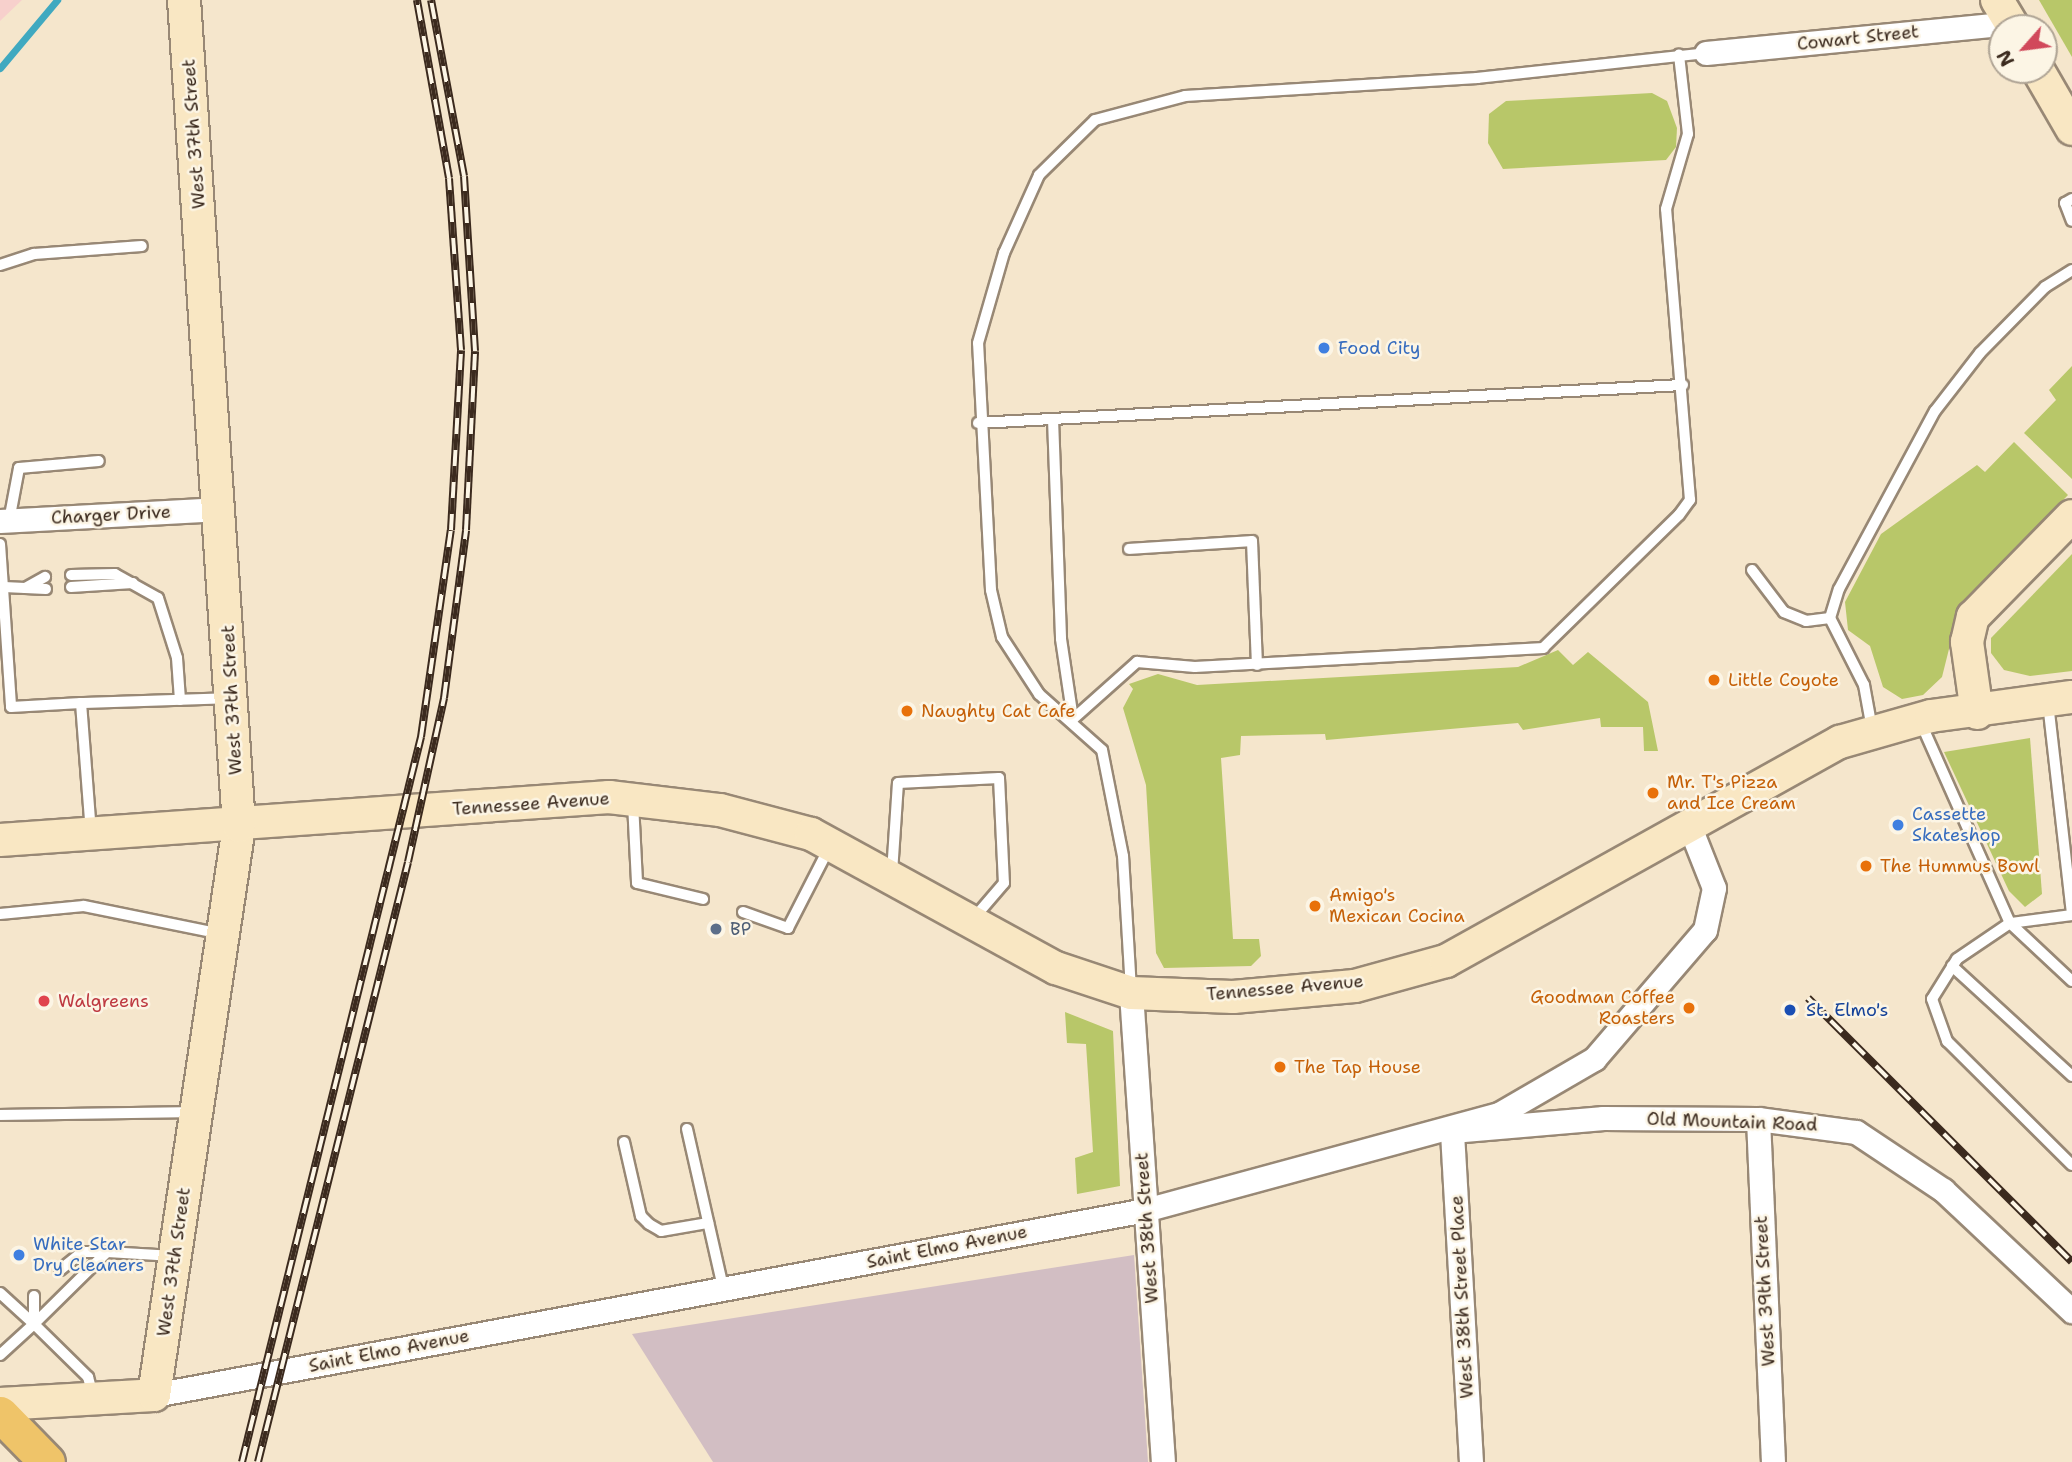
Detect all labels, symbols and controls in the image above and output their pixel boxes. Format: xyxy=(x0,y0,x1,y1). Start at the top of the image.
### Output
north arrow xyxy=(1988,14,2058,84)
street label: Cowart Street xyxy=(1796,21,1920,55)
text: N xyxy=(1991,46,2020,71)
street label: West 37th Street xyxy=(178,58,210,210)
place label: Food City xyxy=(1338,337,1420,359)
marker: Food City xyxy=(1316,340,1332,356)
street label: Charger Drive xyxy=(51,501,171,529)
street label: West 37th Street xyxy=(217,624,247,776)
place label: Little Coyote xyxy=(1728,669,1839,691)
marker: Little Coyote xyxy=(1706,672,1722,688)
place label: Naughty Cat Cafe xyxy=(921,700,1075,722)
marker: Naughty Cat Cafe xyxy=(899,703,915,719)
place label: Mr. T's Pizza and Ice Cream xyxy=(1667,772,1796,814)
marker: Mr. T's Pizza and Ice Cream xyxy=(1645,785,1661,801)
street label: Tennessee Avenue xyxy=(452,788,610,820)
place label: Cassette Skateshop xyxy=(1912,804,2001,846)
marker: Cassette Skateshop xyxy=(1890,817,1906,833)
place label: The Hummus Bowl xyxy=(1880,855,2040,877)
marker: The Hummus Bowl xyxy=(1858,858,1874,874)
place label: Amigo's Mexican Cocina xyxy=(1329,885,1465,928)
marker: Amigo's Mexican Cocina xyxy=(1307,898,1323,914)
place label: BP xyxy=(730,918,751,940)
marker: BP xyxy=(708,921,724,937)
street label: Tennessee Avenue xyxy=(1205,970,1365,1006)
place label: Goodman Coffee Roasters xyxy=(1530,987,1675,1030)
place label: Walgreens xyxy=(58,990,149,1012)
marker: Walgreens xyxy=(36,993,52,1009)
place label: St. Elmo's xyxy=(1806,999,1888,1021)
marker: Goodman Coffee Roasters xyxy=(1681,1000,1697,1016)
marker: St. Elmo's xyxy=(1780,1000,1800,1020)
place label: The Tap House xyxy=(1294,1056,1421,1078)
marker: The Tap House xyxy=(1272,1059,1288,1075)
street label: Old Mountain Road xyxy=(1646,1108,1818,1136)
street label: West 38th Street xyxy=(1131,1152,1163,1304)
street label: West 37th Street xyxy=(153,1186,195,1338)
street label: West 38th Street Place xyxy=(1446,1195,1478,1399)
street label: West 39th Street xyxy=(1750,1215,1780,1367)
street label: Saint Elmo Avenue xyxy=(865,1221,1029,1273)
place label: White Star Dry Cleaners xyxy=(33,1234,144,1276)
marker: White Star Dry Cleaners xyxy=(11,1247,27,1263)
street label: Saint Elmo Avenue xyxy=(307,1325,471,1377)

